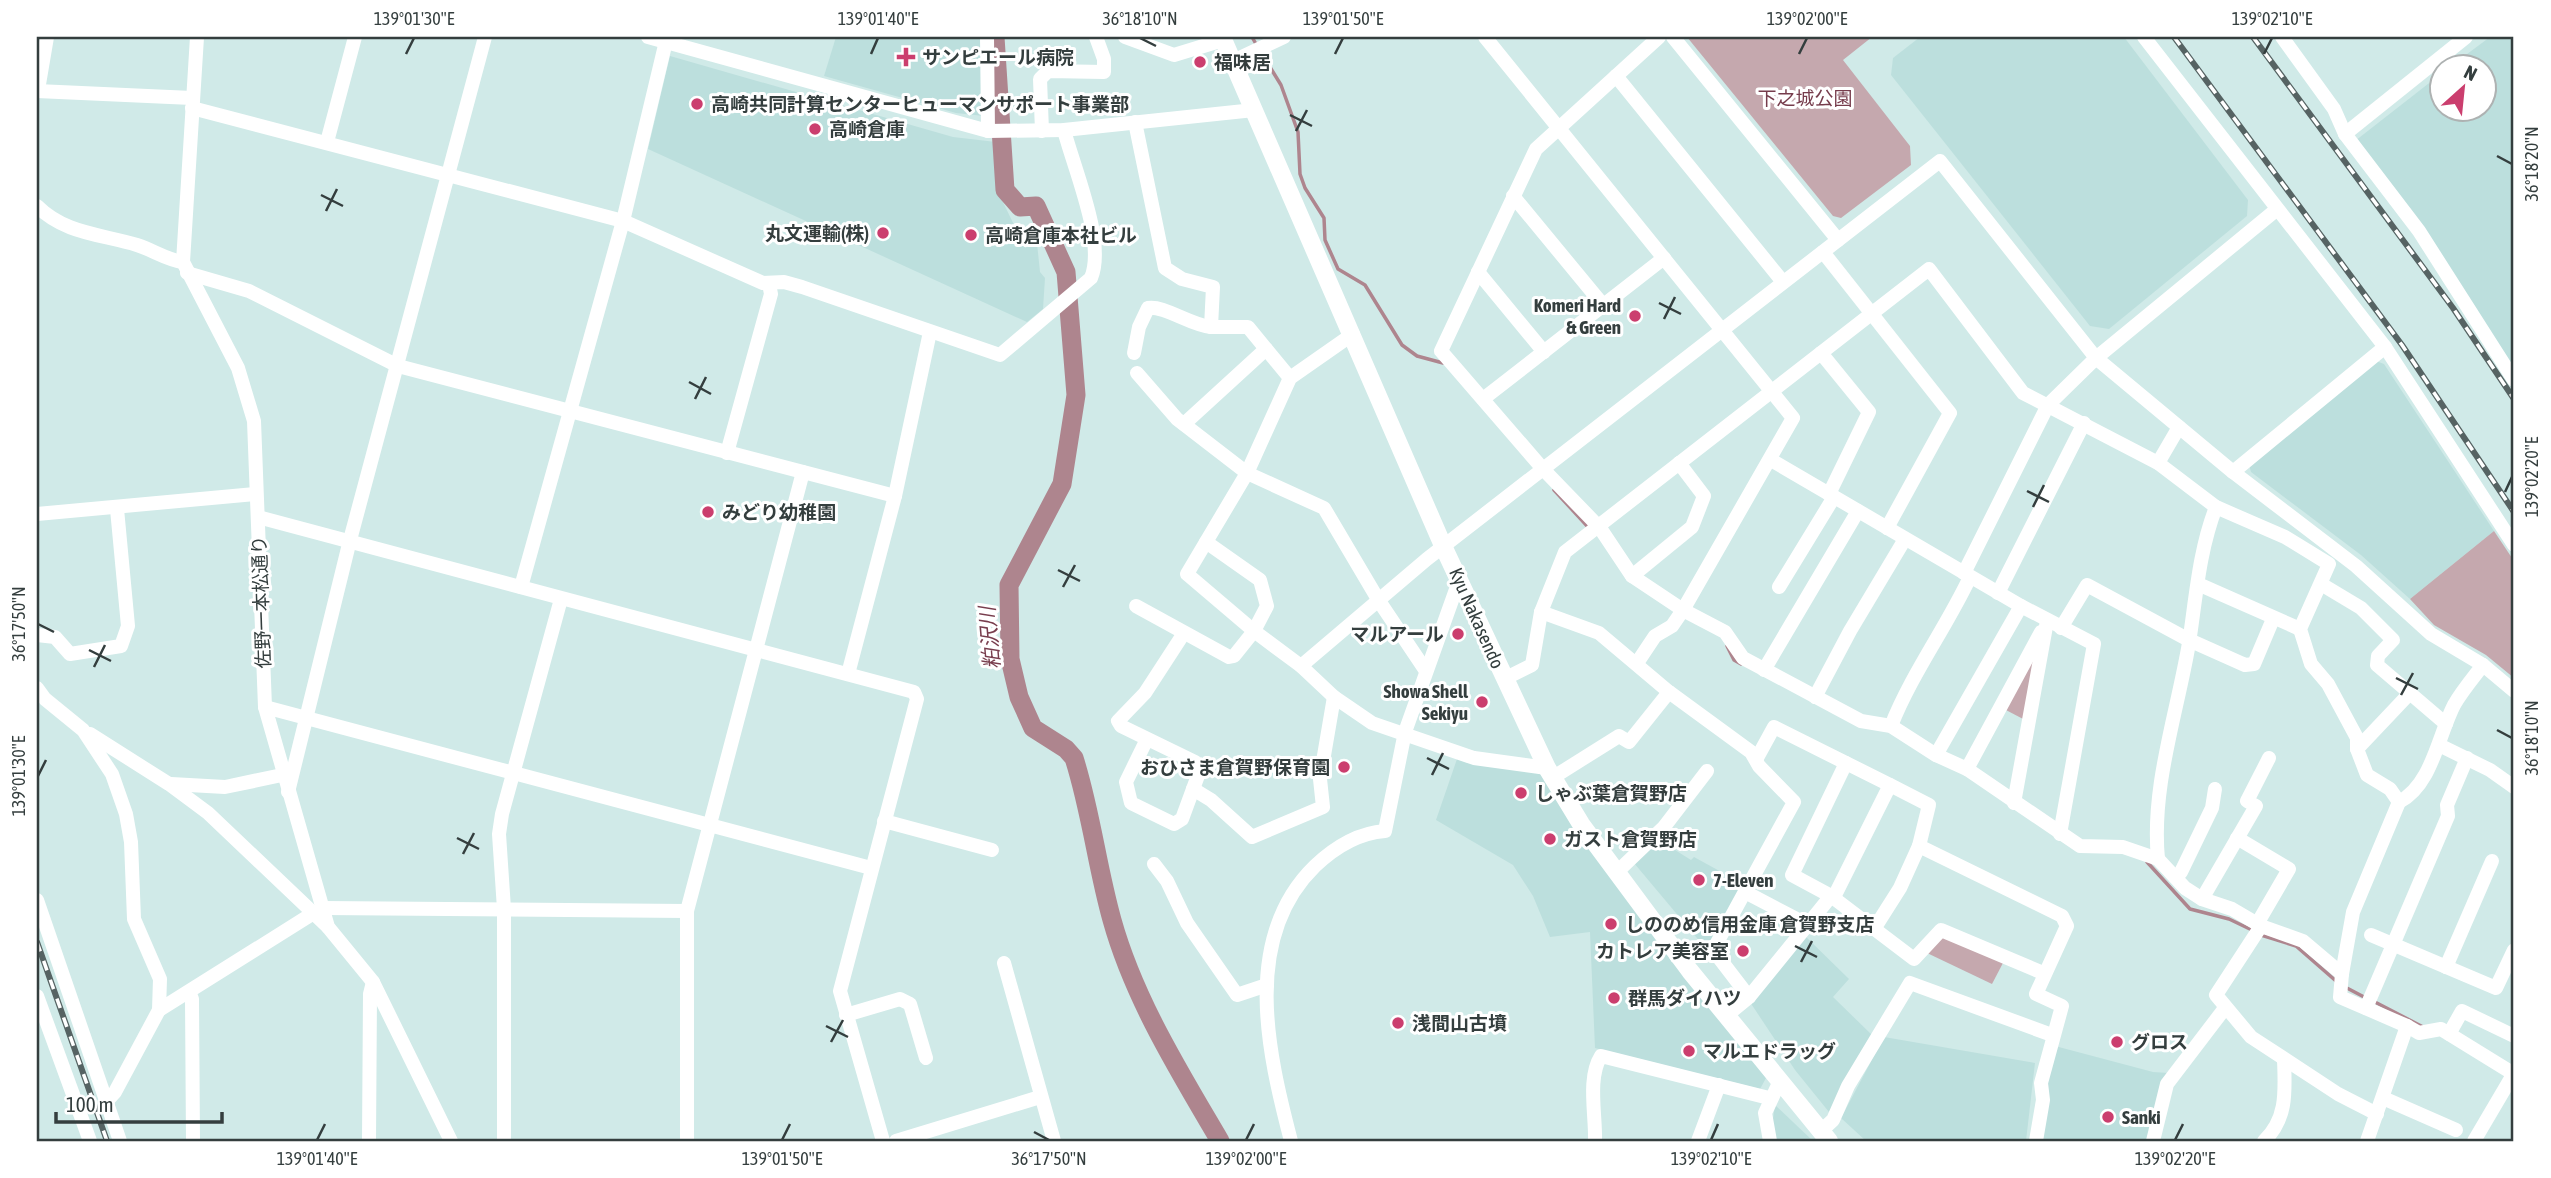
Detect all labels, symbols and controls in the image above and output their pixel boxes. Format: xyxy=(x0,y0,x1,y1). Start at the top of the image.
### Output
text: 139°01'30"E xyxy=(374,8,455,29)
text: 139°01'40"E xyxy=(838,8,919,29)
text: 36°18'10"N xyxy=(1102,8,1178,29)
text: 139°01'50"E xyxy=(1303,8,1384,29)
text: 139°02'00"E xyxy=(1767,8,1848,29)
text: 139°02'10"E xyxy=(2232,8,2313,29)
place label: サンピエール病院 xyxy=(922,46,1074,68)
marker: サンピエール病院 xyxy=(896,47,916,67)
place label: 福味居 xyxy=(1214,51,1271,73)
north arrow xyxy=(2428,52,2498,122)
marker: 福味居 xyxy=(1192,54,1208,70)
text: N xyxy=(2461,61,2481,85)
park label: 下之城公園 xyxy=(1757,87,1853,109)
place label: 高崎共同計算センターヒューマンサポート事業部 xyxy=(711,93,1129,115)
marker: 高崎共同計算センターヒューマンサポート事業部 xyxy=(689,96,705,112)
place label: 高崎倉庫 xyxy=(829,118,905,140)
marker: 高崎倉庫 xyxy=(807,121,823,137)
text: 36°18'20"N xyxy=(2521,126,2542,202)
place label: 丸文運輸(株) xyxy=(765,222,869,244)
place label: 高崎倉庫本社ビル xyxy=(985,224,1137,246)
marker: 丸文運輸(株) xyxy=(875,225,891,241)
marker: 高崎倉庫本社ビル xyxy=(963,227,979,243)
place label: Komeri Hard & Green xyxy=(1534,294,1621,338)
marker: Komeri Hard & Green xyxy=(1627,308,1643,324)
text: 139°02'20"E xyxy=(2521,436,2542,517)
place label: みどり幼稚園 xyxy=(722,501,836,523)
marker: みどり幼稚園 xyxy=(700,504,716,520)
street label: 佐野一本松通り xyxy=(248,535,274,669)
street label: Kyu Nakasendo xyxy=(1445,564,1509,672)
text: 36°17'50"N xyxy=(8,586,29,662)
water label: 粕沢川 xyxy=(974,604,1004,671)
place label: マルアール xyxy=(1350,623,1444,645)
marker: マルアール xyxy=(1450,626,1466,642)
place label: Showa Shell Sekiyu xyxy=(1384,680,1469,724)
marker: Showa Shell Sekiyu xyxy=(1474,694,1490,710)
text: 36°18'10"N xyxy=(2521,700,2542,776)
text: 139°01'30"E xyxy=(8,735,29,816)
place label: おひさま倉賀野保育園 xyxy=(1140,756,1330,778)
marker: おひさま倉賀野保育園 xyxy=(1336,759,1352,775)
place label: しゃぶ葉倉賀野店 xyxy=(1535,782,1687,804)
marker: しゃぶ葉倉賀野店 xyxy=(1513,785,1529,801)
place label: ガスト倉賀野店 xyxy=(1564,828,1697,850)
marker: ガスト倉賀野店 xyxy=(1542,831,1558,847)
place label: 7-Eleven xyxy=(1713,869,1774,891)
marker: 7-Eleven xyxy=(1691,872,1707,888)
place label: しののめ信用金庫 倉賀野支店 xyxy=(1625,913,1875,935)
marker: しののめ信用金庫 倉賀野支店 xyxy=(1603,916,1619,932)
place label: カトレア美容室 xyxy=(1596,940,1729,962)
marker: カトレア美容室 xyxy=(1735,943,1751,959)
place label: 群馬ダイハツ xyxy=(1628,987,1742,1009)
marker: 群馬ダイハツ xyxy=(1606,990,1622,1006)
place label: 浅間山古墳 xyxy=(1412,1012,1507,1034)
marker: 浅間山古墳 xyxy=(1390,1015,1406,1031)
place label: グロス xyxy=(2131,1031,2188,1053)
marker: グロス xyxy=(2109,1034,2125,1050)
place label: マルエドラッグ xyxy=(1703,1040,1836,1062)
marker: マルエドラッグ xyxy=(1681,1043,1697,1059)
scale bar xyxy=(56,1080,222,1124)
text: 100 m xyxy=(66,1092,114,1116)
place label: Sanki xyxy=(2122,1106,2161,1128)
marker: Sanki xyxy=(2100,1109,2116,1125)
text: 139°01'40"E xyxy=(277,1148,358,1169)
text: 139°01'50"E xyxy=(742,1148,823,1169)
text: 36°17'50"N xyxy=(1011,1148,1087,1169)
text: 139°02'00"E xyxy=(1206,1148,1287,1169)
text: 139°02'10"E xyxy=(1671,1148,1752,1169)
text: 139°02'20"E xyxy=(2135,1148,2216,1169)

